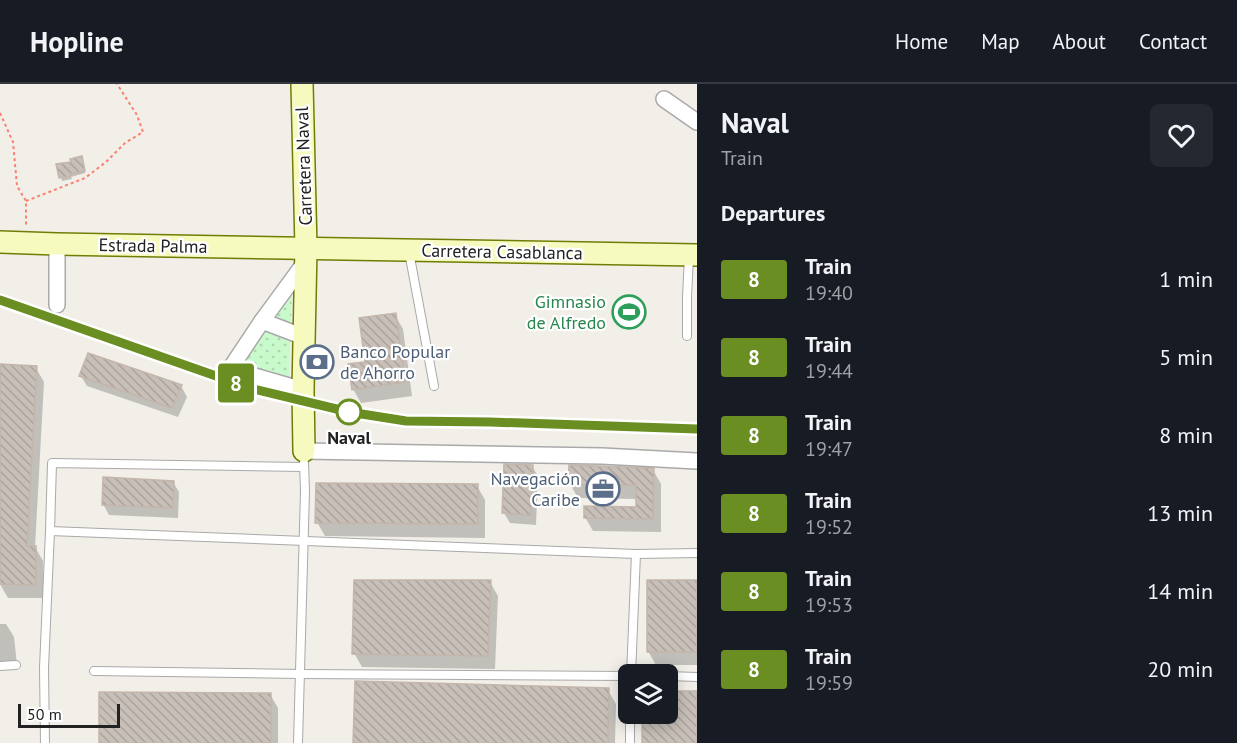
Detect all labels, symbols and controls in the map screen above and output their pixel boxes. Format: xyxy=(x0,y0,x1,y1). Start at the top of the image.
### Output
text: Hopline xyxy=(30,23,124,60)
text: Home xyxy=(895,28,948,55)
text: Map xyxy=(981,28,1020,55)
text: About xyxy=(1053,28,1106,55)
text: Contact xyxy=(1139,28,1207,55)
text: Naval xyxy=(721,104,789,141)
button: heart xyxy=(1150,104,1213,167)
street label: Carretera Naval xyxy=(290,105,317,226)
text: Train xyxy=(721,145,763,171)
text: Departures xyxy=(721,199,825,227)
street label: Estrada Palma xyxy=(98,233,208,258)
street label: Carretera Casablanca xyxy=(421,239,583,264)
text: Train xyxy=(805,252,852,280)
text: 1 min xyxy=(1159,265,1213,293)
text: 8 xyxy=(748,266,760,293)
text: 19:40 xyxy=(805,280,853,306)
place label: Gimnasio de Alfredo xyxy=(527,290,606,334)
sports icon: Gimnasio de Alfredo xyxy=(611,294,647,330)
text: Train xyxy=(805,330,852,358)
place label: Banco Popular de Ahorro xyxy=(340,340,450,384)
text: 5 min xyxy=(1159,343,1213,371)
bank icon: Banco Popular de Ahorro xyxy=(299,344,335,380)
text: 8 xyxy=(748,344,760,371)
text: 19:44 xyxy=(805,358,853,384)
line badge: 8 xyxy=(216,364,256,402)
text: 8 xyxy=(230,370,242,397)
marker: Naval xyxy=(336,399,362,425)
text: Train xyxy=(805,408,852,436)
text: 8 min xyxy=(1159,421,1213,449)
text: 8 xyxy=(748,422,760,449)
place label: Naval xyxy=(327,426,371,449)
text: 19:47 xyxy=(805,436,853,462)
place label: Navegación Caribe xyxy=(491,467,580,511)
office icon: Navegación Caribe xyxy=(585,471,621,507)
text: Train xyxy=(805,486,852,514)
text: 13 min xyxy=(1147,499,1213,527)
text: 8 xyxy=(748,500,760,527)
text: 19:52 xyxy=(805,514,853,540)
text: Train xyxy=(805,564,852,592)
text: 14 min xyxy=(1147,577,1213,605)
text: 8 xyxy=(748,578,760,605)
text: 19:53 xyxy=(805,592,853,618)
text: Train xyxy=(805,642,852,670)
text: 20 min xyxy=(1147,655,1213,683)
text: 8 xyxy=(748,656,760,683)
map controls xyxy=(618,664,678,724)
button: layers xyxy=(618,664,678,724)
text: 19:59 xyxy=(805,670,853,696)
scale bar xyxy=(18,701,120,728)
text: 50 m xyxy=(27,704,62,724)

